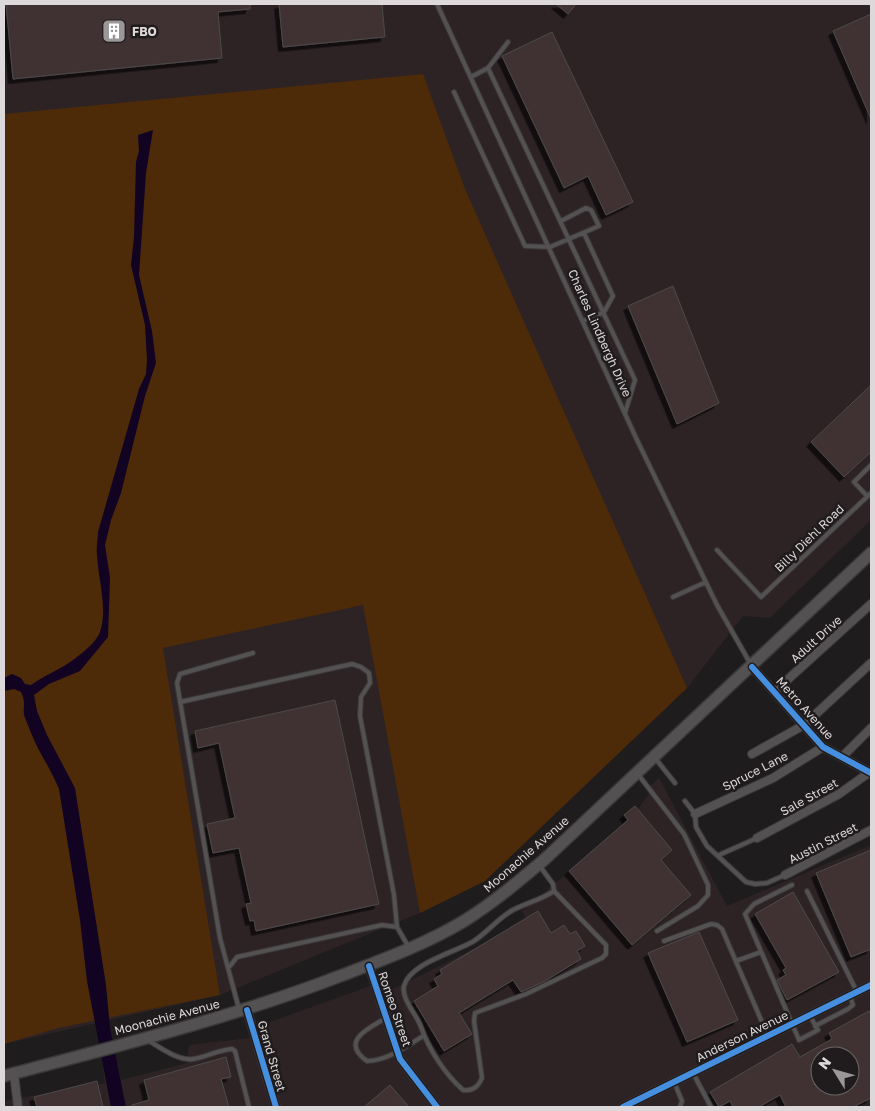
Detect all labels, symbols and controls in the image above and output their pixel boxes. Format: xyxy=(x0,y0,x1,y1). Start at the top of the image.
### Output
building icon: FBO xyxy=(101,18,127,44)
place label: FBO xyxy=(132,24,157,39)
street label: Charles Lindbergh Drive xyxy=(565,267,635,399)
street label: Billy Diehl Road xyxy=(771,501,847,575)
street label: Adult Drive xyxy=(787,612,845,666)
street label: Metro Avenue xyxy=(773,674,837,742)
street label: Spruce Lane xyxy=(720,748,790,794)
street label: Sale Street xyxy=(778,775,841,819)
street label: Moonachie Avenue xyxy=(480,813,572,895)
street label: Austin Street xyxy=(786,819,860,867)
street label: Romeo Street xyxy=(375,969,415,1049)
street label: Moonachie Avenue xyxy=(113,996,221,1038)
street label: Anderson Avenue xyxy=(693,1007,791,1065)
street label: Grand Street xyxy=(255,1019,289,1093)
north arrow xyxy=(810,1046,860,1096)
text: N xyxy=(814,1054,834,1072)

